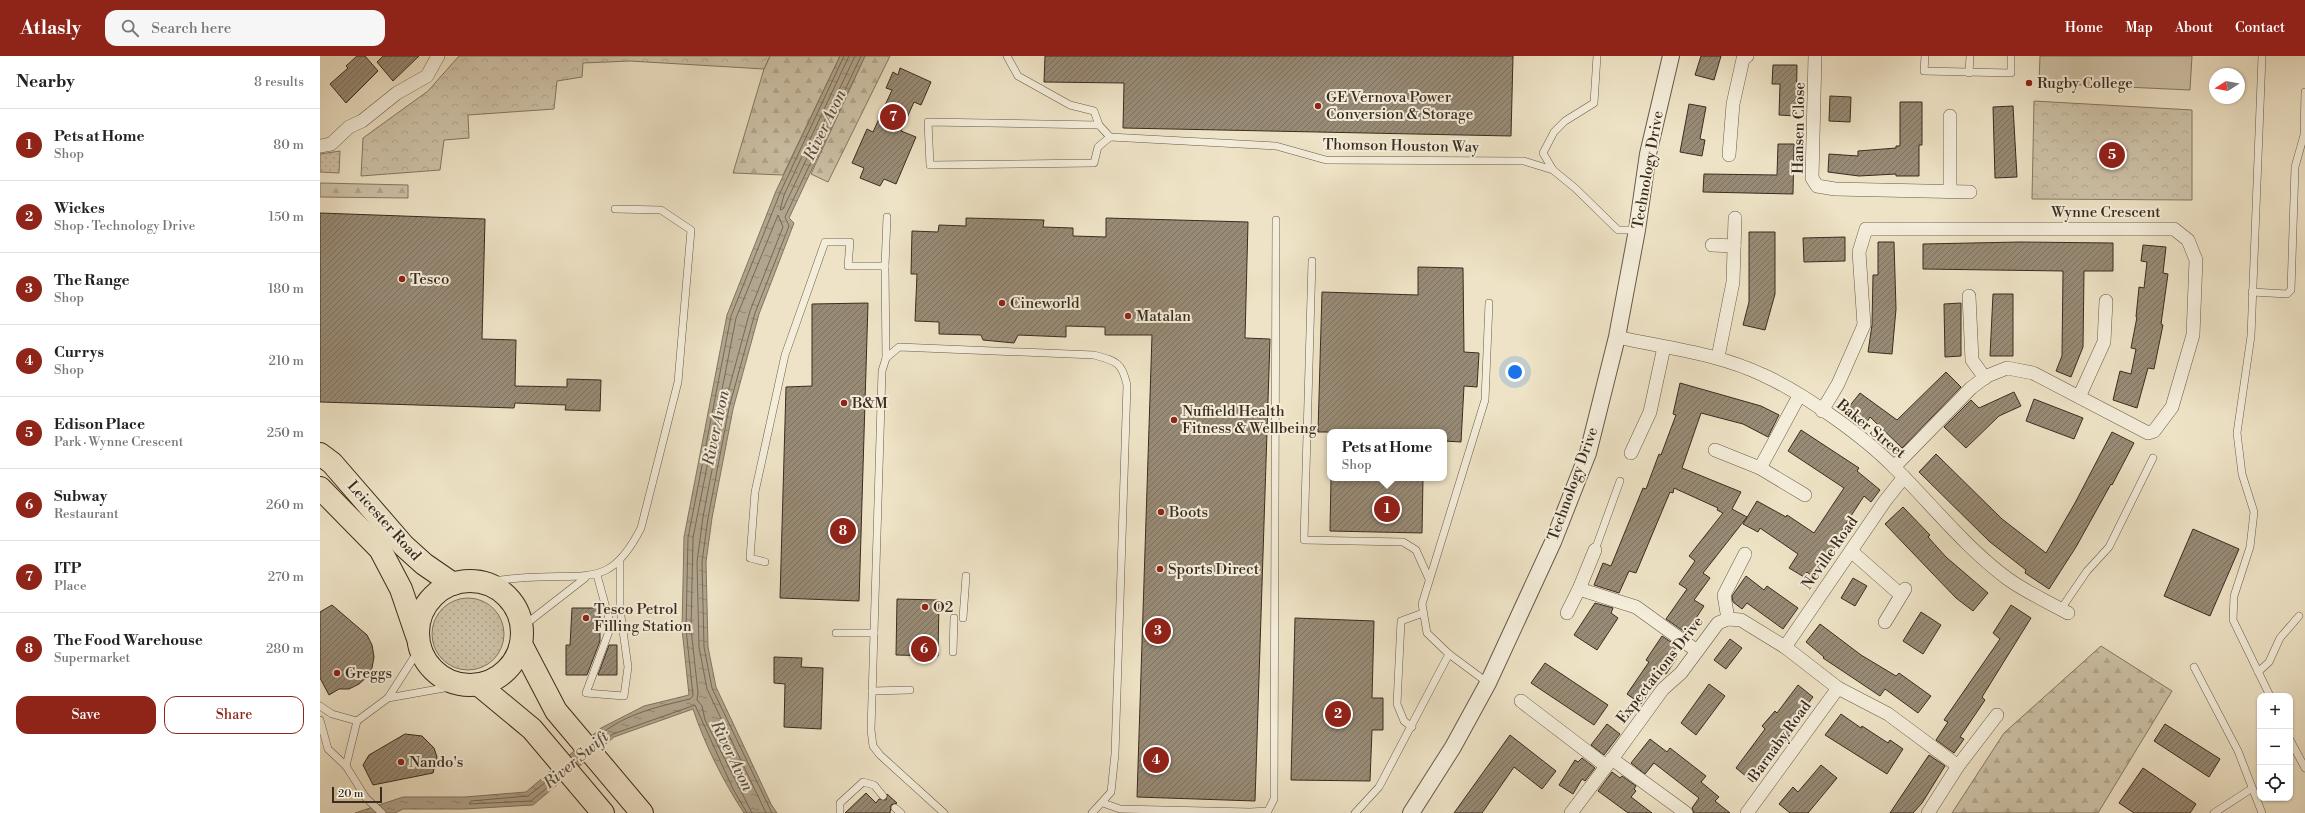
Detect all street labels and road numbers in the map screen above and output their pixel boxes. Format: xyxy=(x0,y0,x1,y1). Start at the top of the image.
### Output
street label: Hansen Close xyxy=(1789,82,1809,174)
street label: Technology Drive xyxy=(1628,109,1668,231)
street label: Thomson Houston Way xyxy=(1323,135,1480,157)
street label: Wynne Crescent xyxy=(2050,203,2161,222)
street label: Baker Street xyxy=(1832,395,1910,463)
street label: Technology Drive xyxy=(1544,424,1602,544)
street label: Leicester Road xyxy=(343,477,425,565)
street label: Neville Road xyxy=(1798,512,1863,593)
street label: Expectations Drive xyxy=(1612,613,1708,727)
street label: Barnaby Road xyxy=(1744,697,1816,786)

